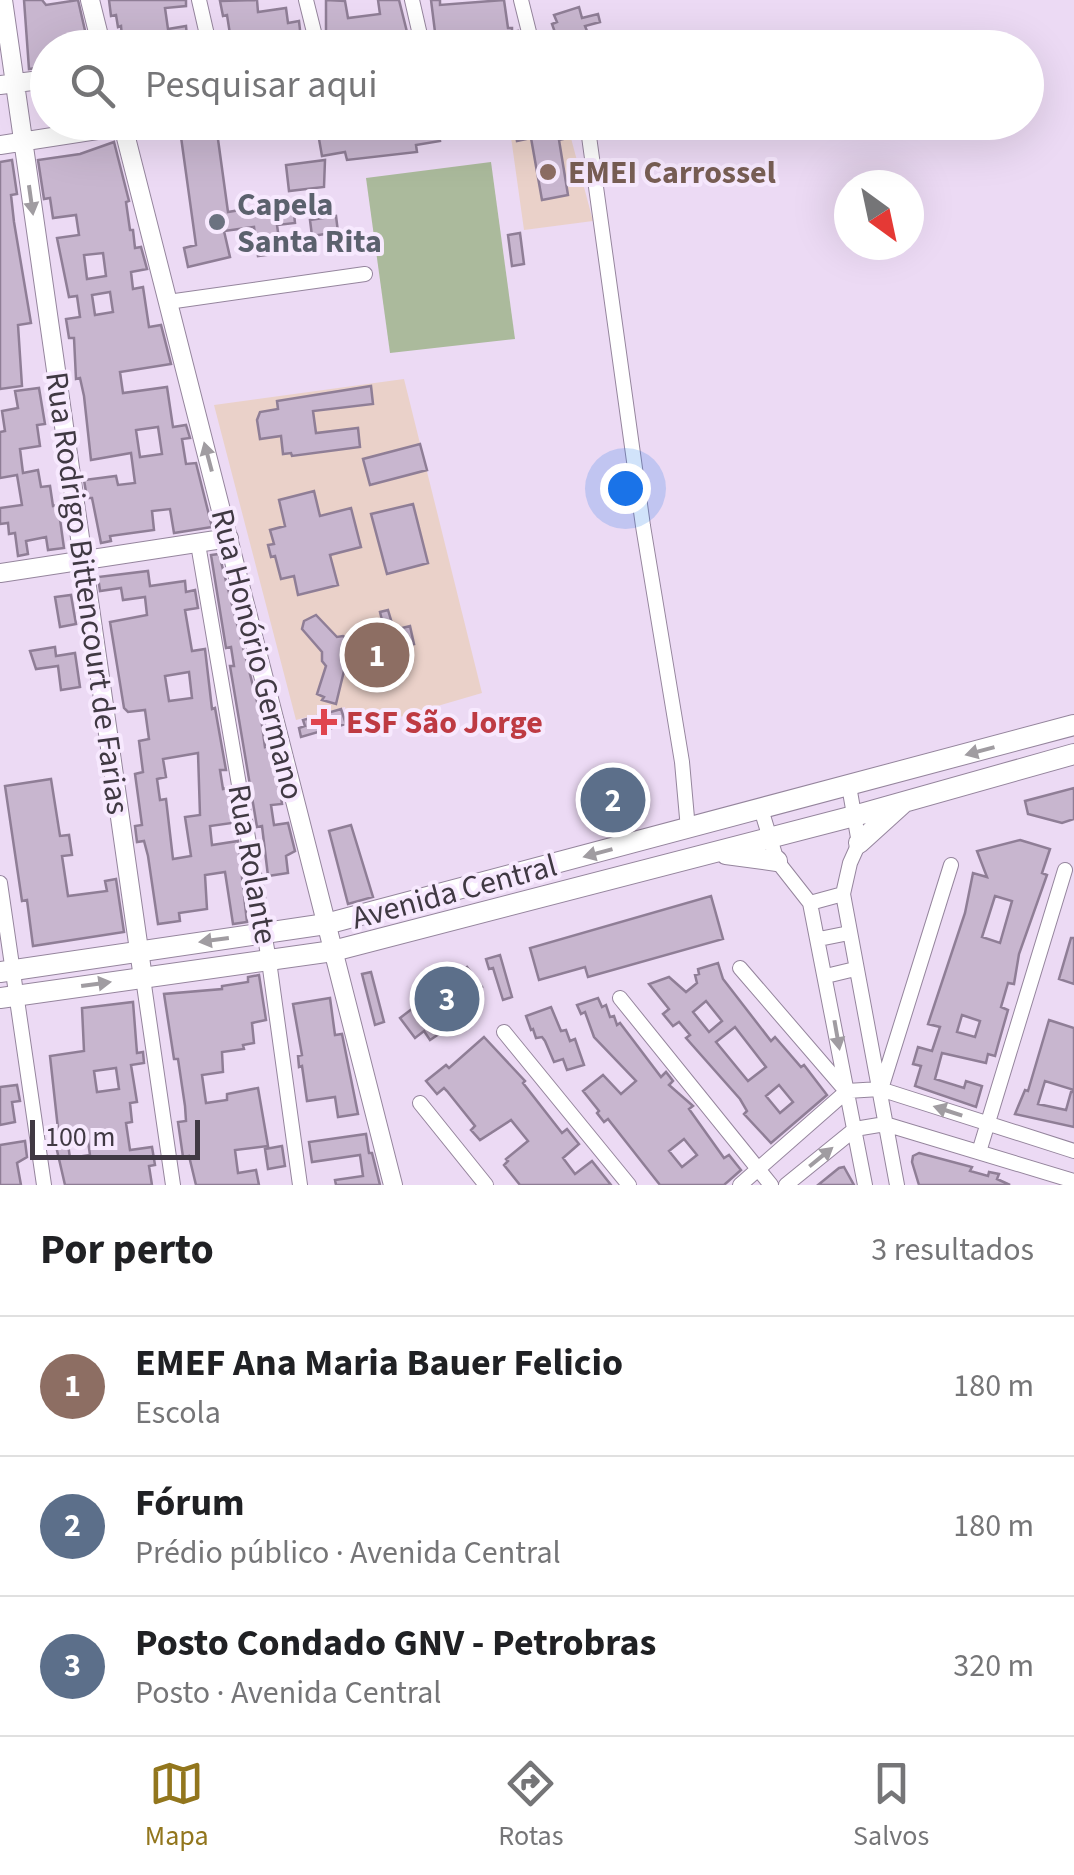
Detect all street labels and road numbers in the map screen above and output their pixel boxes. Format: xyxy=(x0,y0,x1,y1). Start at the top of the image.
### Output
street label: Rua Rodrigo Bittencourt de Farias xyxy=(33,369,141,817)
street label: Rua Honório Germano xyxy=(199,504,315,804)
street label: Rua Rolante xyxy=(215,781,289,948)
street label: Avenida Central xyxy=(347,842,562,941)

